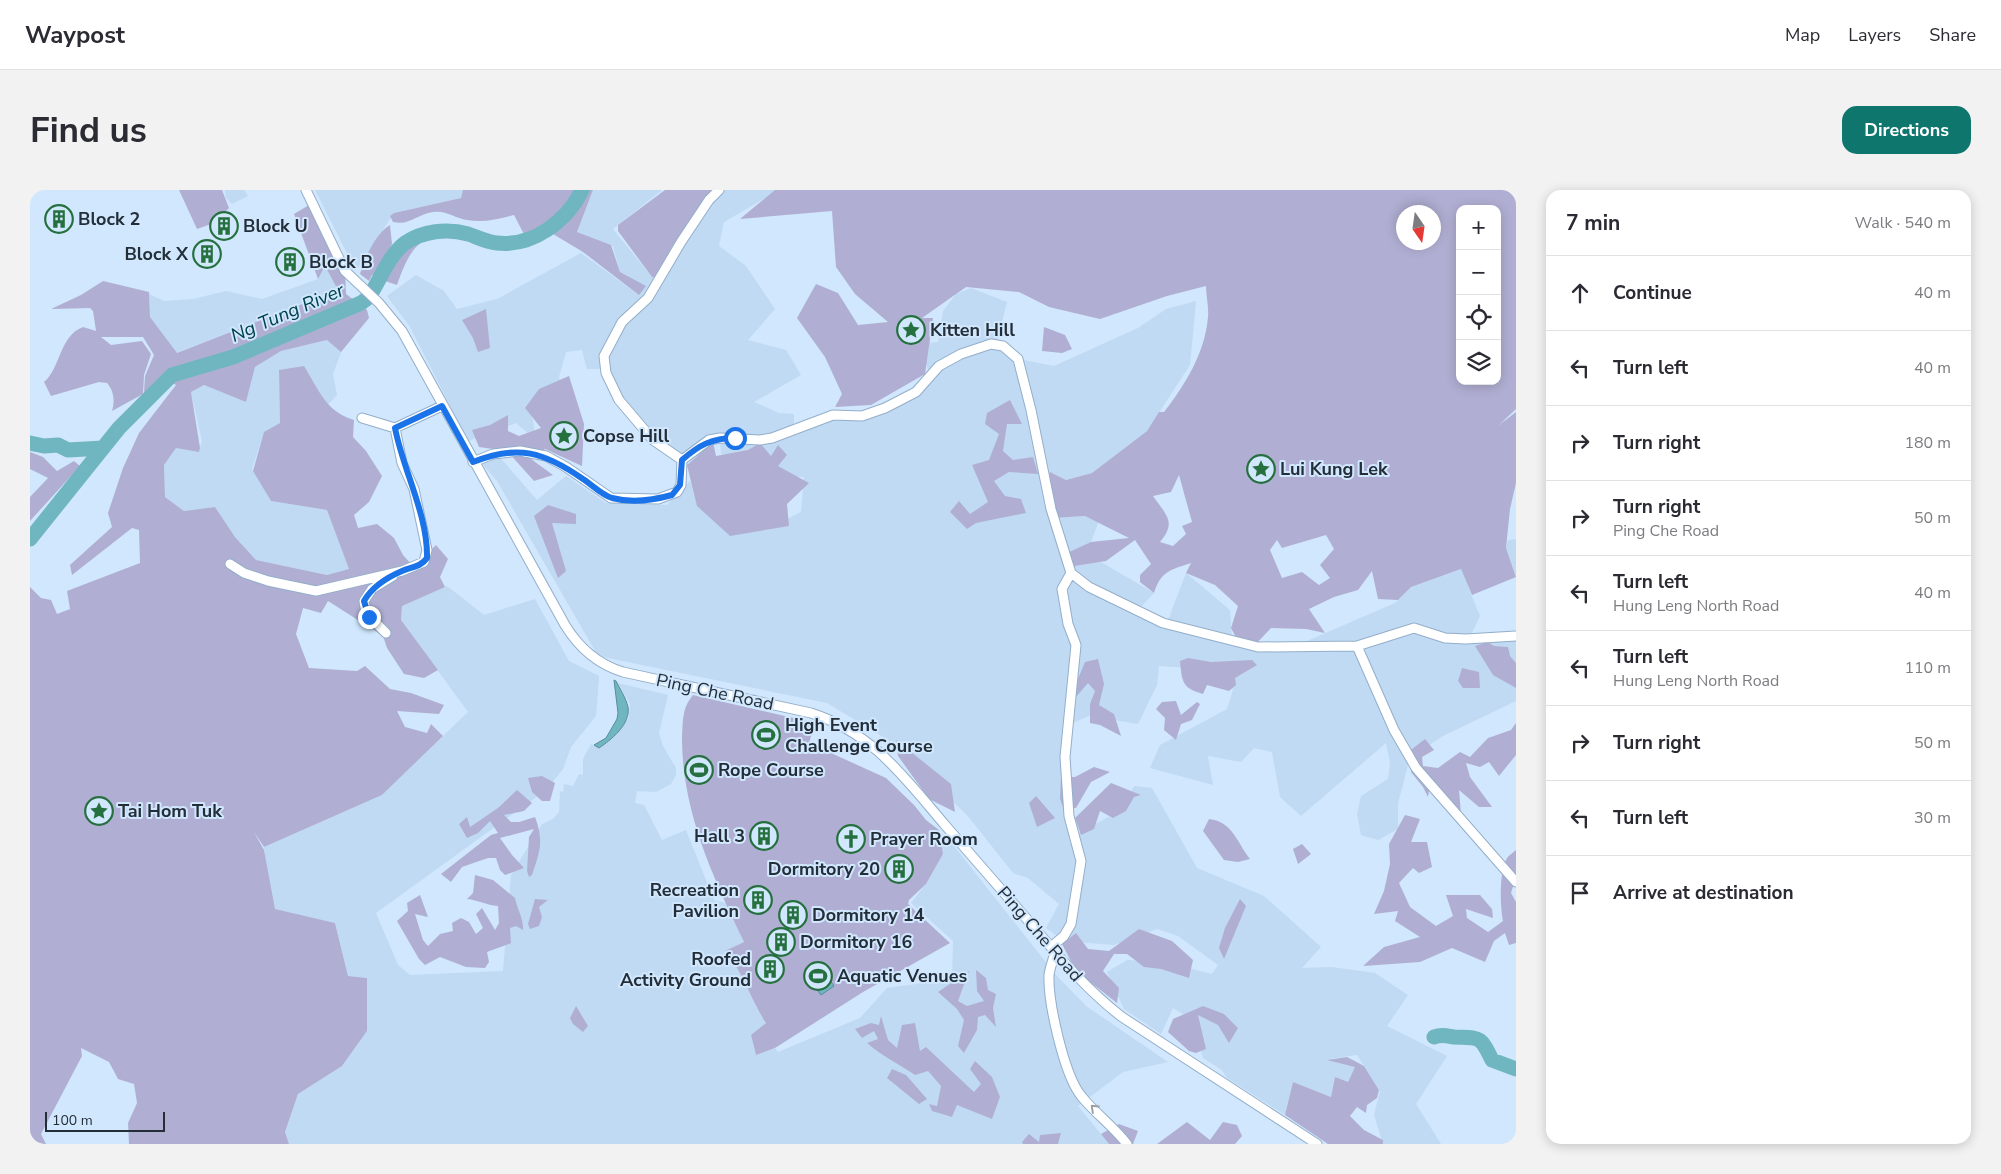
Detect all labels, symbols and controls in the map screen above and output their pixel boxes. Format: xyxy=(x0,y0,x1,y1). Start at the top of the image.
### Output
text: Waypost xyxy=(25,19,125,51)
text: Map xyxy=(1785,23,1820,47)
text: Layers xyxy=(1848,23,1901,47)
text: Share xyxy=(1929,23,1976,47)
button: Directions xyxy=(1842,106,1971,154)
text: Find us xyxy=(30,107,147,154)
building icon: Block 2 xyxy=(44,204,74,234)
north arrow xyxy=(1396,205,1441,250)
map controls xyxy=(1456,205,1501,385)
button: + xyxy=(1456,205,1501,250)
place label: Block 2 xyxy=(78,207,140,231)
text: 7 min xyxy=(1566,209,1620,237)
building icon: Block U xyxy=(209,211,239,241)
text: Walk · 540 m xyxy=(1855,212,1951,234)
place label: Block U xyxy=(243,214,308,238)
building icon: Block X xyxy=(192,239,222,269)
place label: Block X xyxy=(124,242,189,266)
building icon: Block B xyxy=(275,247,305,277)
place label: Block B xyxy=(309,250,373,274)
button: − xyxy=(1456,250,1501,295)
water label: Ng Tung River xyxy=(226,277,349,349)
icon: ahead xyxy=(1566,279,1594,307)
text: Continue xyxy=(1613,280,1692,306)
text: 40 m xyxy=(1914,282,1951,304)
button: locate xyxy=(1456,295,1501,340)
place icon: Kitten Hill xyxy=(896,315,926,345)
place label: Kitten Hill xyxy=(930,318,1015,342)
button: layers xyxy=(1456,340,1501,385)
icon: left xyxy=(1566,354,1594,382)
text: Turn left xyxy=(1613,355,1688,381)
text: 40 m xyxy=(1914,357,1951,379)
place icon: Copse Hill xyxy=(549,421,579,451)
place label: Copse Hill xyxy=(583,424,669,448)
route start xyxy=(724,427,747,450)
icon: right xyxy=(1566,429,1594,457)
text: Turn right xyxy=(1613,430,1700,456)
text: 180 m xyxy=(1904,432,1951,454)
place icon: Lui Kung Lek xyxy=(1246,454,1276,484)
place label: Lui Kung Lek xyxy=(1280,457,1388,481)
text: Turn right xyxy=(1613,494,1700,520)
icon: right xyxy=(1566,504,1594,532)
text: 50 m xyxy=(1914,507,1951,529)
text: Ping Che Road xyxy=(1613,520,1719,542)
text: Turn left xyxy=(1613,569,1688,595)
icon: left xyxy=(1566,579,1594,607)
text: 40 m xyxy=(1914,582,1951,604)
text: Hung Leng North Road xyxy=(1613,595,1779,617)
route end xyxy=(358,606,381,629)
text: Turn left xyxy=(1613,644,1688,670)
icon: left xyxy=(1566,654,1594,682)
text: 110 m xyxy=(1904,657,1951,679)
street label: Ping Che Road xyxy=(654,668,776,716)
text: Hung Leng North Road xyxy=(1613,670,1779,692)
place label: High Event Challenge Course xyxy=(785,713,933,758)
sports icon: High Event Challenge Course xyxy=(751,720,781,750)
icon: right xyxy=(1566,729,1594,757)
text: Turn right xyxy=(1613,730,1700,756)
text: 50 m xyxy=(1914,732,1951,754)
sports icon: Rope Course xyxy=(684,755,714,785)
place label: Rope Course xyxy=(718,758,824,782)
place icon: Tai Hom Tuk xyxy=(84,796,114,826)
place label: Tai Hom Tuk xyxy=(118,799,222,823)
icon: left xyxy=(1566,804,1594,832)
text: Turn left xyxy=(1613,805,1688,831)
text: 30 m xyxy=(1914,807,1951,829)
building icon: Hall 3 xyxy=(749,821,779,851)
place label: Hall 3 xyxy=(694,824,745,848)
church icon: Prayer Room xyxy=(836,824,866,854)
place label: Prayer Room xyxy=(870,827,978,851)
building icon: Dormitory 20 xyxy=(884,854,914,884)
place label: Dormitory 20 xyxy=(768,857,880,881)
place label: Recreation Pavilion xyxy=(650,878,739,923)
icon: arrive xyxy=(1566,879,1594,907)
text: Arrive at destination xyxy=(1613,880,1794,906)
street label: Ping Che Road xyxy=(992,881,1088,987)
building icon: Recreation Pavilion xyxy=(743,885,773,915)
building icon: Dormitory 14 xyxy=(778,900,808,930)
place label: Dormitory 14 xyxy=(812,903,924,927)
building icon: Dormitory 16 xyxy=(766,927,796,957)
place label: Dormitory 16 xyxy=(800,930,912,954)
place label: Roofed Activity Ground xyxy=(620,947,751,992)
building icon: Roofed Activity Ground xyxy=(755,954,785,984)
sports icon: Aquatic Venues xyxy=(803,961,833,991)
place label: Aquatic Venues xyxy=(837,964,967,988)
one-way arrow xyxy=(1091,1105,1100,1114)
scale bar xyxy=(45,1109,165,1132)
text: 100 m xyxy=(52,1111,93,1130)

